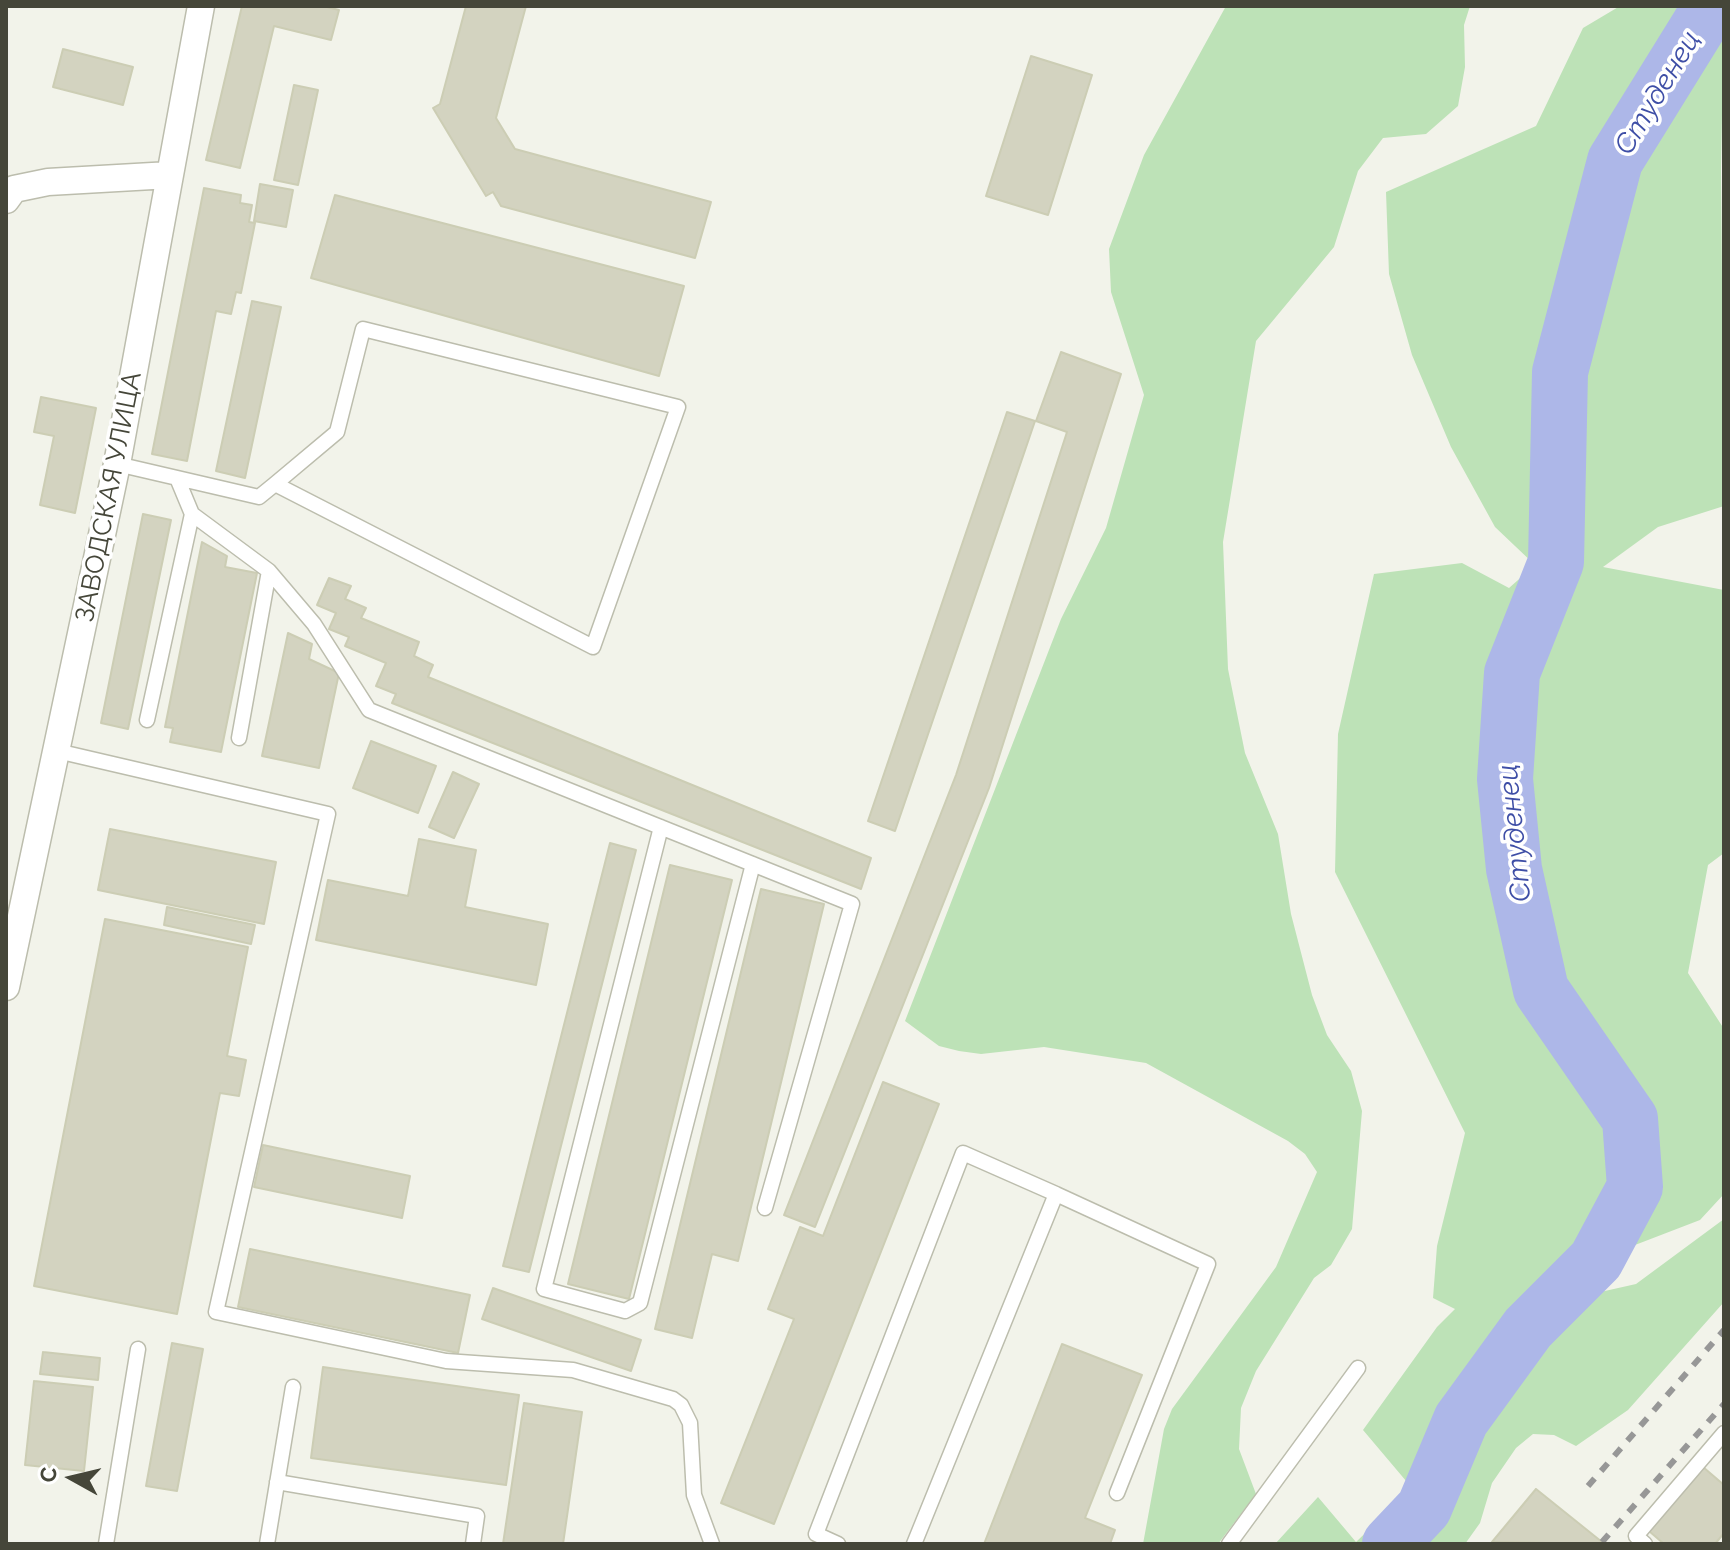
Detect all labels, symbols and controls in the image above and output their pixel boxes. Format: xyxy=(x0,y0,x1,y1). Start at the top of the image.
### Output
water label: Студенец xyxy=(1608,25,1708,161)
street label: ЗАВОДСКАЯ УЛИЦА xyxy=(69,369,149,625)
water label: Студенец xyxy=(1491,762,1539,904)
north arrow xyxy=(32,1438,112,1518)
text: С xyxy=(34,1465,62,1484)

